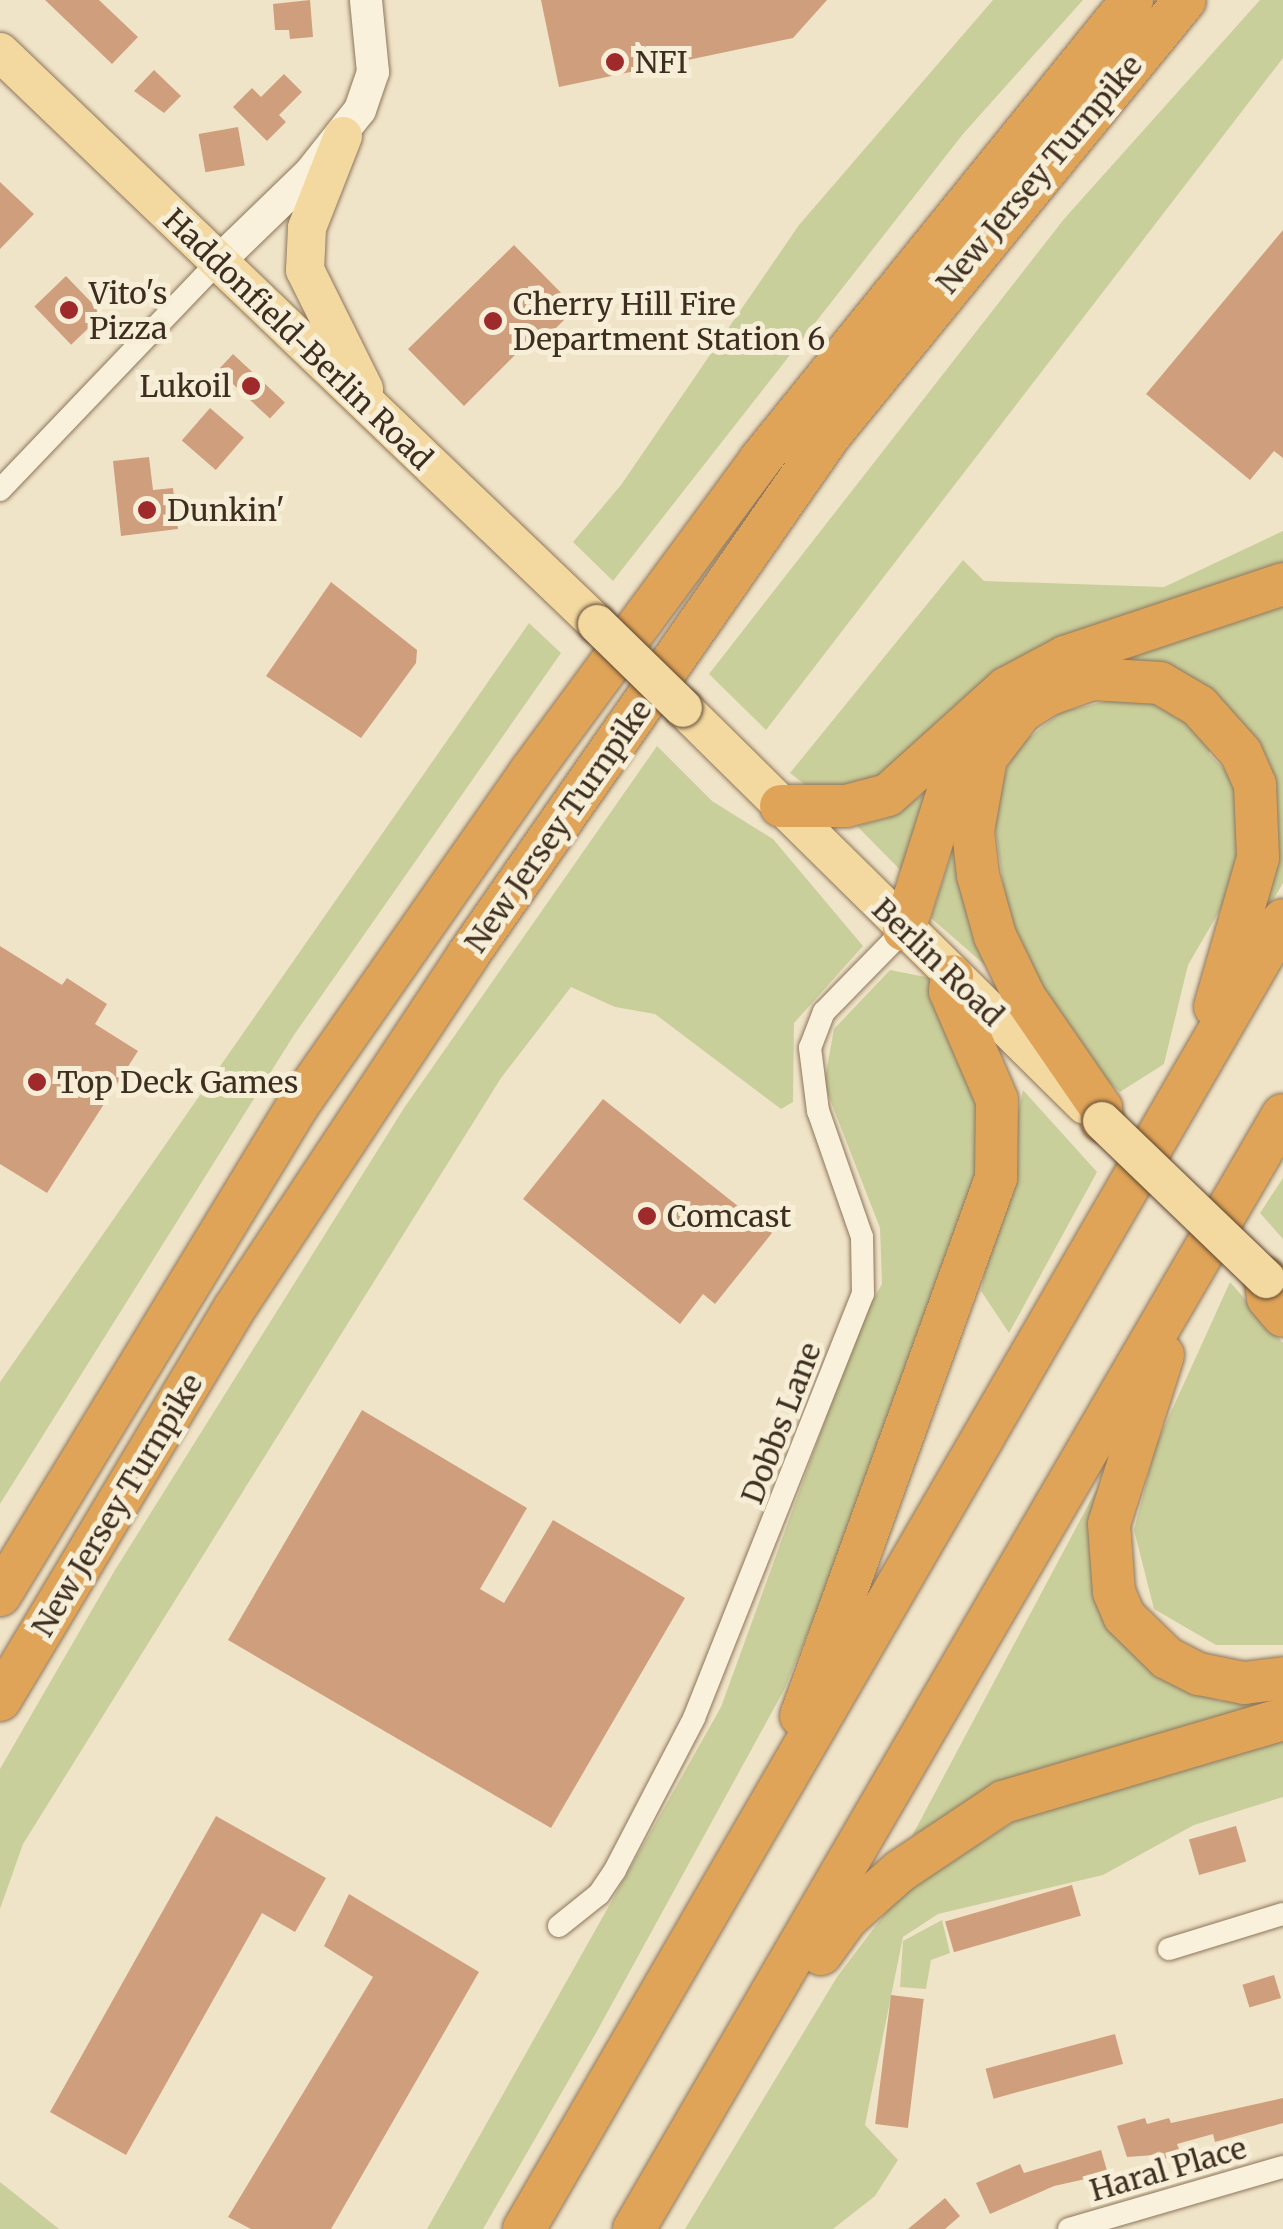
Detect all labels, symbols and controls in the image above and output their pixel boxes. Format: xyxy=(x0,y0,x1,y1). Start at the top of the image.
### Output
place label: NFI xyxy=(635,44,688,80)
street label: New Jersey Turnpike xyxy=(929,48,1149,300)
marker: NFI xyxy=(604,51,626,73)
street label: Haddonfield-Berlin Road xyxy=(156,201,440,477)
place label: Vito's Pizza xyxy=(89,275,167,346)
place label: Cherry Hill Fire Department Station 6 xyxy=(513,286,825,356)
marker: Vito's Pizza xyxy=(58,299,80,321)
marker: Cherry Hill Fire Department Station 6 xyxy=(482,310,504,332)
place label: Lukoil xyxy=(140,368,231,404)
marker: Lukoil xyxy=(240,375,262,397)
place label: Dunkin' xyxy=(167,492,285,528)
marker: Dunkin' xyxy=(136,499,158,521)
street label: New Jersey Turnpike xyxy=(457,693,659,959)
street label: Berlin Road xyxy=(865,891,1011,1033)
place label: Top Deck Games xyxy=(57,1064,298,1100)
marker: Top Deck Games xyxy=(26,1071,48,1093)
place label: Comcast xyxy=(667,1198,791,1234)
marker: Comcast xyxy=(636,1205,658,1227)
street label: Dobbs Lane xyxy=(734,1337,828,1509)
street label: New Jersey Turnpike xyxy=(24,1367,210,1643)
street label: Haral Place xyxy=(1086,2130,1250,2208)

